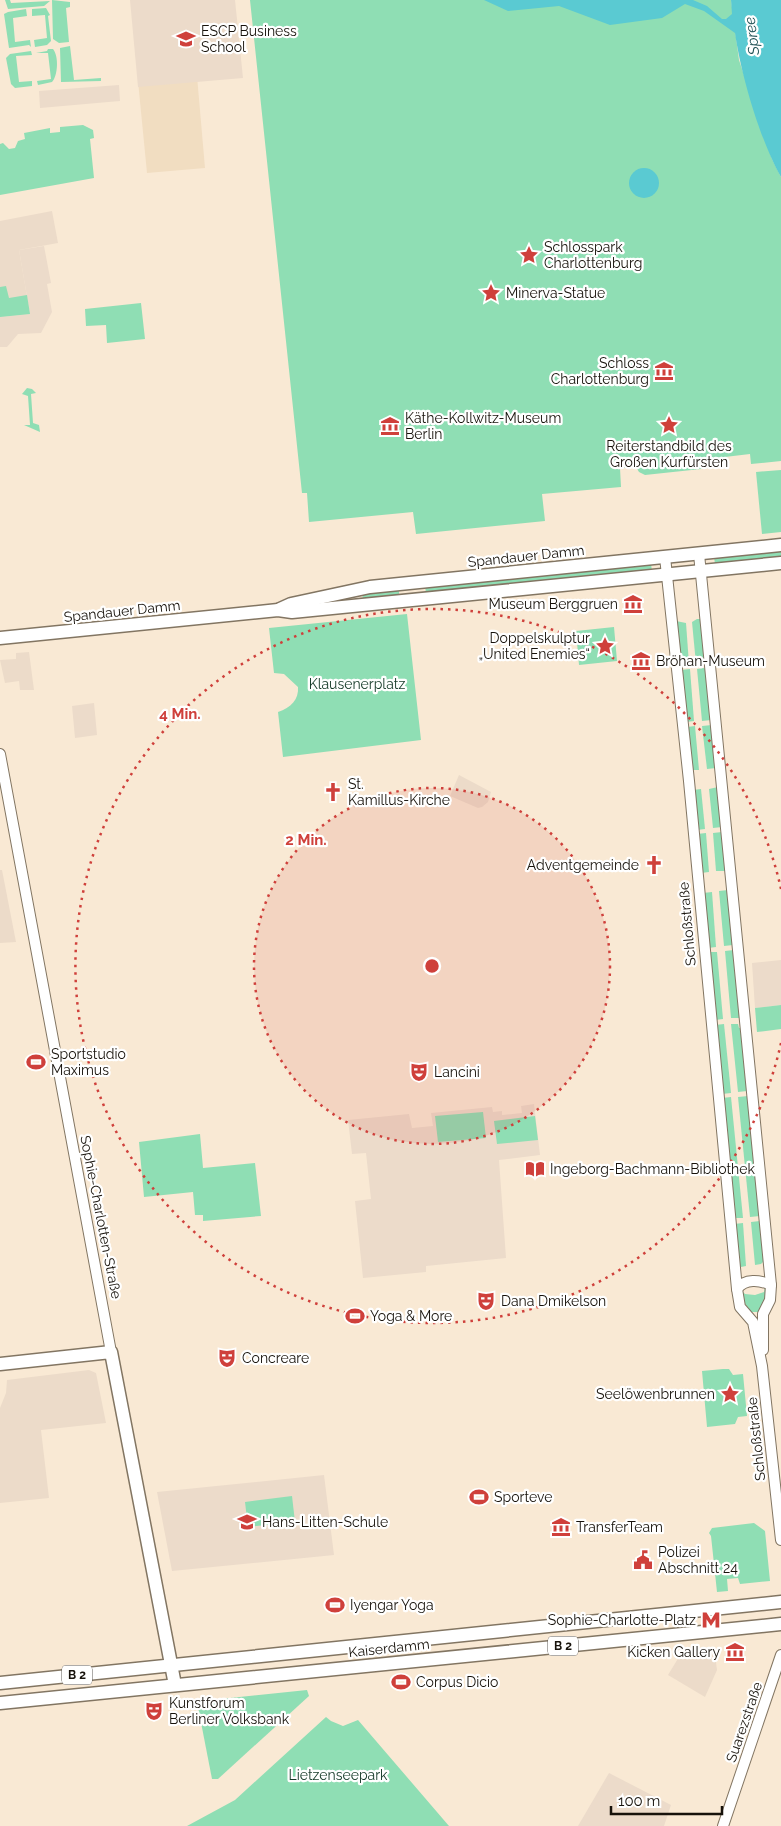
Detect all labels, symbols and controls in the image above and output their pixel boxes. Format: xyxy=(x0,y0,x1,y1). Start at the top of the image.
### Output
water label: Spree xyxy=(741,16,763,57)
place label: ESCP Business School xyxy=(201,23,297,55)
school or university icon: ESCP Business School xyxy=(175,28,197,50)
place label: Schlosspark Charlottenburg xyxy=(544,239,642,271)
place icon: Schlosspark Charlottenburg xyxy=(518,244,540,266)
place icon: Minerva-Statue xyxy=(480,282,502,304)
place label: Minerva-Statue xyxy=(506,285,605,301)
place label: Schloss Charlottenburg xyxy=(551,355,649,387)
museum icon: Schloss Charlottenburg xyxy=(653,360,675,382)
place label: Käthe-Kollwitz-Museum Berlin xyxy=(405,410,561,442)
place icon: Reiterstandbild des Großen Kurfürsten xyxy=(658,414,680,436)
museum icon: Käthe-Kollwitz-Museum Berlin xyxy=(379,415,401,437)
place label: Reiterstandbild des Großen Kurfürsten xyxy=(606,438,732,470)
street label: Spandauer Damm xyxy=(467,542,585,570)
museum icon: Museum Berggruen xyxy=(622,593,644,615)
place label: Museum Berggruen xyxy=(489,596,618,612)
street label: Spandauer Damm xyxy=(63,597,181,625)
place label: Doppelskulptur „United Enemies“ xyxy=(479,630,590,662)
place icon: Doppelskulptur „United Enemies“ xyxy=(594,635,616,657)
museum icon: Bröhan-Museum xyxy=(630,650,652,672)
place label: Bröhan-Museum xyxy=(656,653,765,669)
park label: Klausenerplatz xyxy=(309,676,405,692)
text: 4 Min. xyxy=(159,705,201,723)
place label: St. Kamillus-Kirche xyxy=(348,776,450,808)
church icon: St. Kamillus-Kirche xyxy=(322,781,344,803)
text: 2 Min. xyxy=(285,831,327,849)
church icon: Adventgemeinde xyxy=(643,854,665,876)
place label: Adventgemeinde xyxy=(527,857,639,873)
street label: Schloßstraße xyxy=(675,881,699,967)
centre of rings xyxy=(423,957,441,975)
place label: Sportstudio Maximus xyxy=(51,1046,126,1078)
sports icon: Sportstudio Maximus xyxy=(25,1051,47,1073)
theatre icon: Lancini xyxy=(408,1061,430,1083)
place label: Lancini xyxy=(434,1064,480,1080)
street label: Sophie-Charlotten-Straße xyxy=(77,1134,125,1300)
library icon: Ingeborg-Bachmann-Bibliothek xyxy=(524,1158,546,1180)
place label: Ingeborg-Bachmann-Bibliothek xyxy=(550,1161,755,1177)
theatre icon: Dana Dmikelson xyxy=(475,1290,497,1312)
place label: Dana Dmikelson xyxy=(501,1293,606,1309)
sports icon: Yoga & More xyxy=(344,1305,366,1327)
place label: Yoga & More xyxy=(370,1308,452,1324)
theatre icon: Concreare xyxy=(216,1347,238,1369)
place label: Concreare xyxy=(242,1350,309,1366)
place icon: Seelöwenbrunnen xyxy=(719,1383,741,1405)
place label: Seelöwenbrunnen xyxy=(596,1386,715,1402)
street label: Schloßstraße xyxy=(744,1396,768,1482)
sports icon: Sporteve xyxy=(468,1486,490,1508)
place label: Sporteve xyxy=(494,1489,552,1505)
school or university icon: Hans-Litten-Schule xyxy=(236,1511,258,1533)
place label: Hans-Litten-Schule xyxy=(262,1514,388,1530)
museum icon: TransferTeam xyxy=(550,1516,572,1538)
place label: TransferTeam xyxy=(576,1519,663,1535)
place label: Polizei Abschnitt 24 xyxy=(658,1544,738,1576)
public building icon: Polizei Abschnitt 24 xyxy=(632,1549,654,1571)
sports icon: Iyengar Yoga xyxy=(324,1594,346,1616)
place label: Iyengar Yoga xyxy=(350,1597,434,1613)
metro station icon: Sophie-Charlotte-Platz xyxy=(700,1609,722,1631)
place label: Sophie-Charlotte-Platz xyxy=(548,1612,696,1628)
street label: Kaiserdamm xyxy=(348,1636,430,1660)
road number: B 2 xyxy=(548,1636,578,1655)
museum icon: Kicken Gallery xyxy=(724,1641,746,1663)
place label: Kicken Gallery xyxy=(627,1644,720,1660)
road number: B 2 xyxy=(62,1666,92,1684)
sports icon: Corpus Dicio xyxy=(390,1671,412,1693)
place label: Corpus Dicio xyxy=(416,1674,498,1690)
street label: Suarezstraße xyxy=(723,1680,765,1764)
place label: Kunstforum Berliner Volksbank xyxy=(169,1695,290,1727)
theatre icon: Kunstforum Berliner Volksbank xyxy=(143,1700,165,1722)
park label: Lietzenseepark xyxy=(289,1767,388,1783)
scale bar xyxy=(611,1784,722,1816)
text: 100 m xyxy=(618,1792,660,1810)

